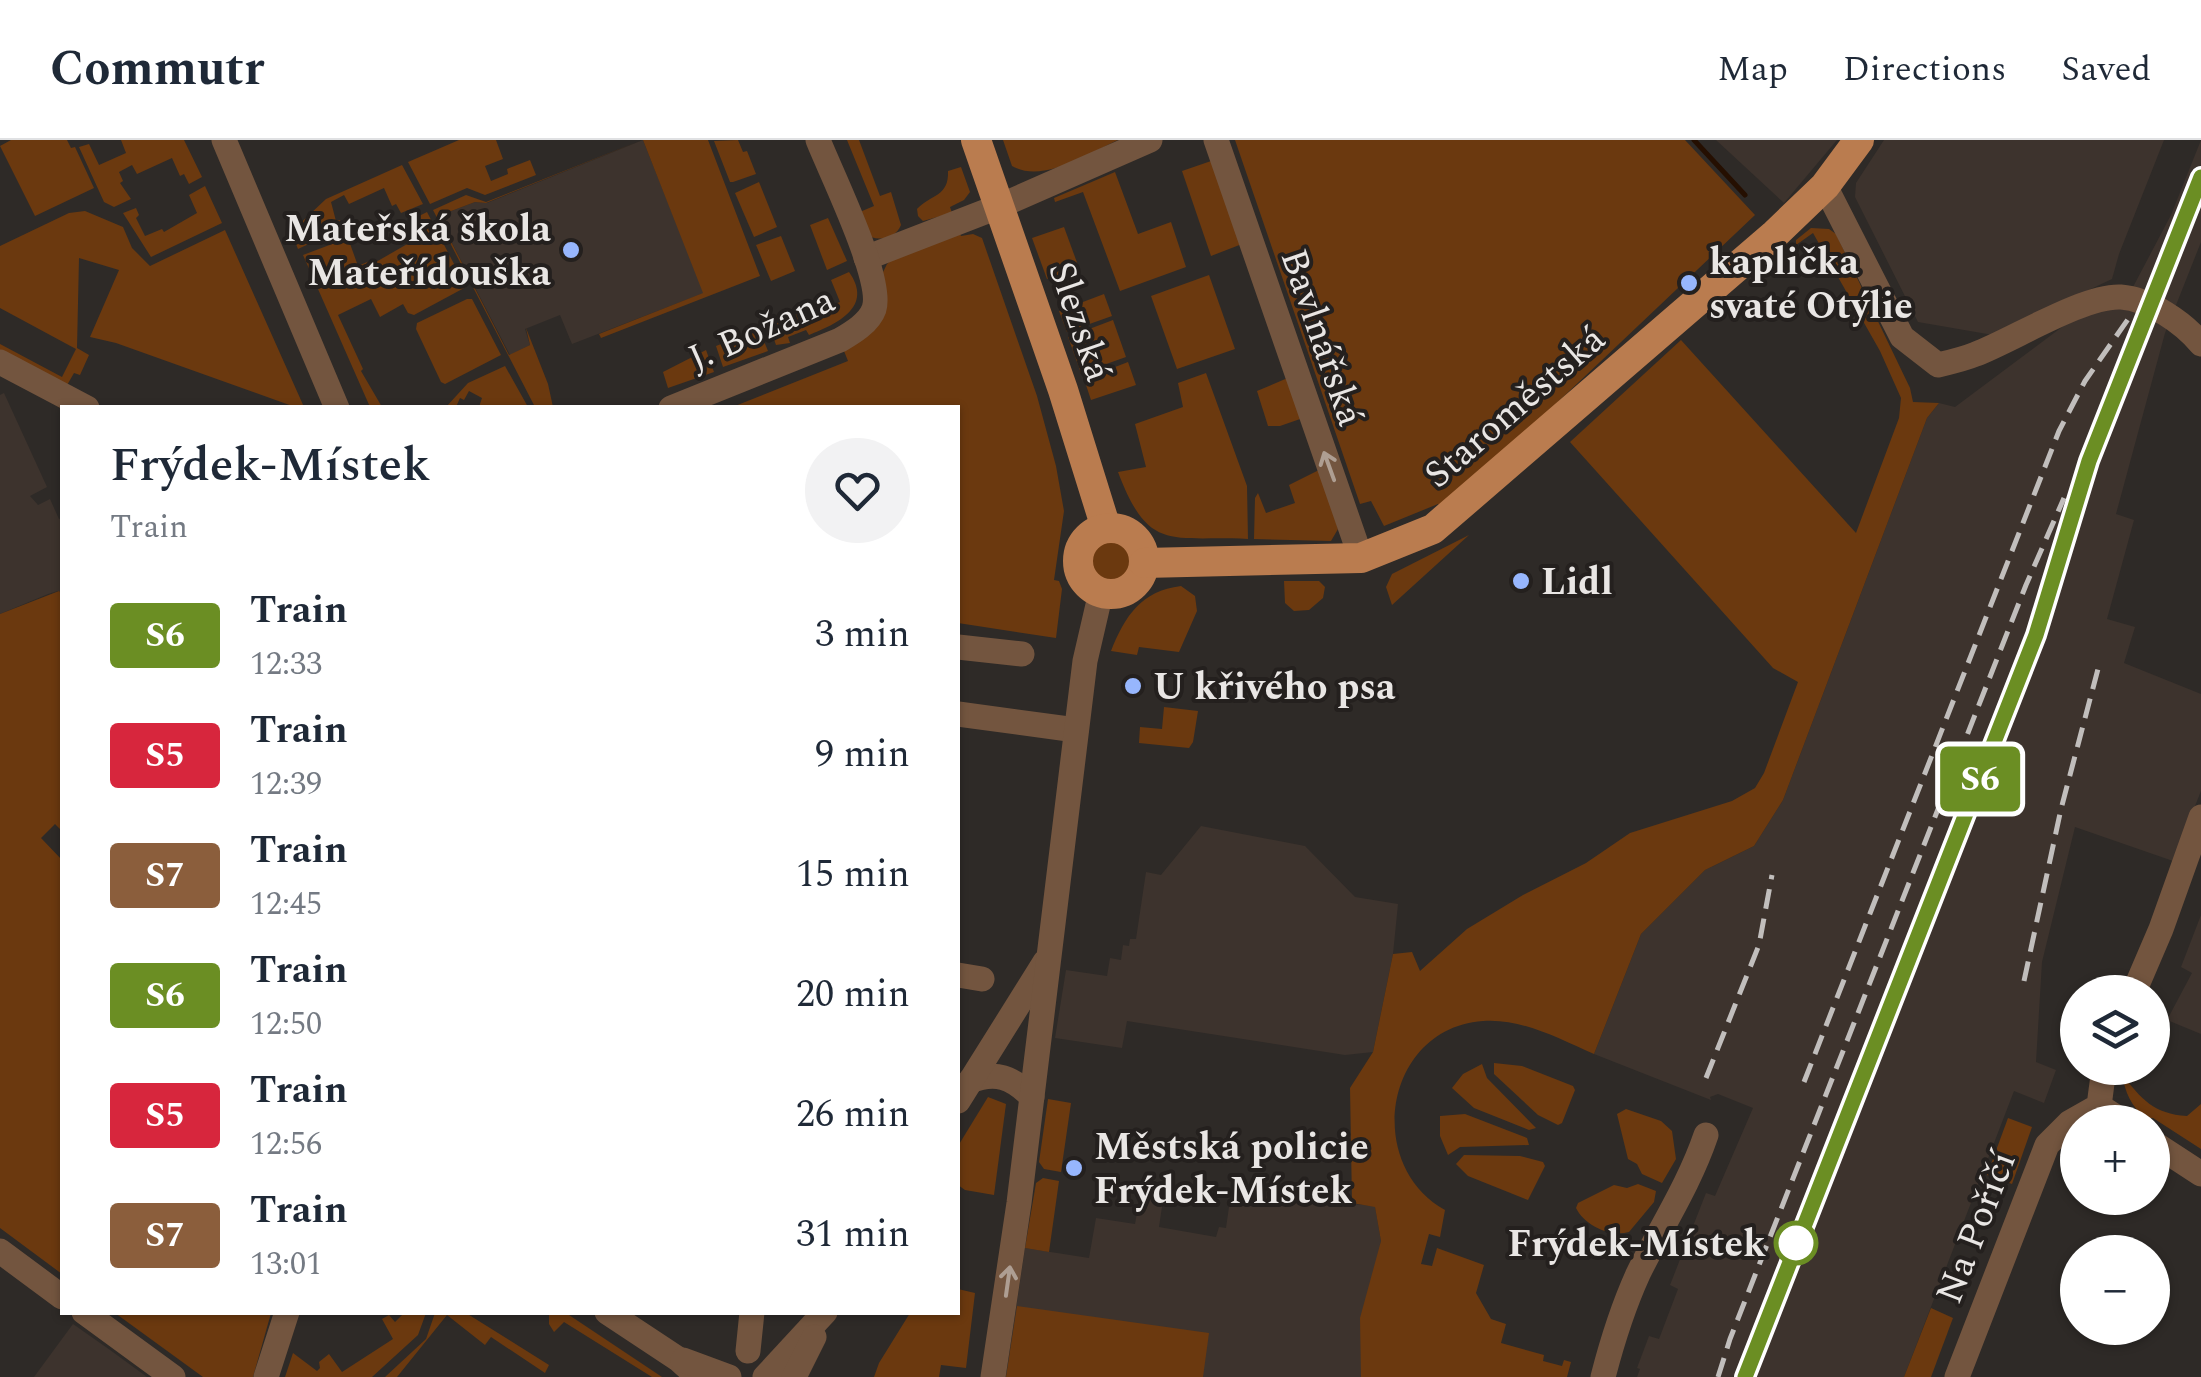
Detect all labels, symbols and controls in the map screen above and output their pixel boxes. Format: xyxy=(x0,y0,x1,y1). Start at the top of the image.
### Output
text: Commutr xyxy=(50,33,264,106)
text: Map xyxy=(1717,43,1788,96)
text: Directions xyxy=(1843,43,2006,96)
text: Saved xyxy=(2061,43,2151,96)
place label: Mateřská škola Mateřídouška xyxy=(284,201,551,303)
place label: kaplička svaté Otýlie xyxy=(1709,234,1913,336)
marker: Mateřská škola Mateřídouška xyxy=(560,239,582,261)
street label: Bavlnářská xyxy=(1264,241,1379,435)
street label: Slezská xyxy=(1032,254,1127,390)
street label: J. Božana xyxy=(679,272,845,388)
marker: kaplička svaté Otýlie xyxy=(1678,272,1700,294)
street label: Staroměstská xyxy=(1412,312,1619,503)
text: Frýdek-Místek xyxy=(110,429,430,502)
button: heart xyxy=(805,438,910,543)
one-way arrow xyxy=(1318,450,1336,482)
text: Train xyxy=(110,503,188,552)
place label: Lidl xyxy=(1541,554,1613,612)
marker: Lidl xyxy=(1510,570,1532,592)
text: Train xyxy=(250,582,348,640)
text: 3 min xyxy=(815,606,910,664)
text: S6 xyxy=(145,609,185,662)
text: 12:33 xyxy=(250,640,322,689)
place label: U křivého psa xyxy=(1153,659,1396,717)
marker: U křivého psa xyxy=(1122,675,1144,697)
text: Train xyxy=(250,702,348,760)
text: 9 min xyxy=(815,726,910,784)
text: S5 xyxy=(145,729,185,782)
line badge: S6 xyxy=(1935,746,2025,812)
text: S6 xyxy=(1960,753,2000,806)
text: 12:39 xyxy=(250,760,322,809)
text: Train xyxy=(250,822,348,880)
text: 15 min xyxy=(796,846,910,904)
text: S7 xyxy=(145,849,185,902)
text: 12:45 xyxy=(250,880,322,929)
text: Train xyxy=(250,942,348,1000)
text: 20 min xyxy=(796,966,910,1024)
text: S6 xyxy=(145,969,185,1022)
map controls xyxy=(2060,975,2170,1345)
button: layers xyxy=(2060,975,2170,1085)
text: 12:50 xyxy=(250,1000,322,1049)
text: Train xyxy=(250,1062,348,1120)
text: 26 min xyxy=(796,1086,910,1144)
text: S5 xyxy=(145,1089,185,1142)
button: + xyxy=(2060,1105,2170,1215)
place label: Městská policie Frýdek-Místek xyxy=(1094,1119,1369,1221)
text: 12:56 xyxy=(250,1120,322,1169)
street label: Na Poříčí xyxy=(1921,1141,2033,1312)
marker: Městská policie Frýdek-Místek xyxy=(1063,1157,1085,1179)
text: Train xyxy=(250,1182,348,1240)
text: 31 min xyxy=(796,1206,910,1264)
text: S7 xyxy=(145,1209,185,1262)
place label: Frýdek-Místek xyxy=(1508,1216,1766,1274)
marker: Frýdek-Místek xyxy=(1775,1222,1817,1264)
button: − xyxy=(2060,1235,2170,1345)
text: 13:01 xyxy=(250,1240,322,1289)
one-way arrow xyxy=(1000,1265,1018,1297)

